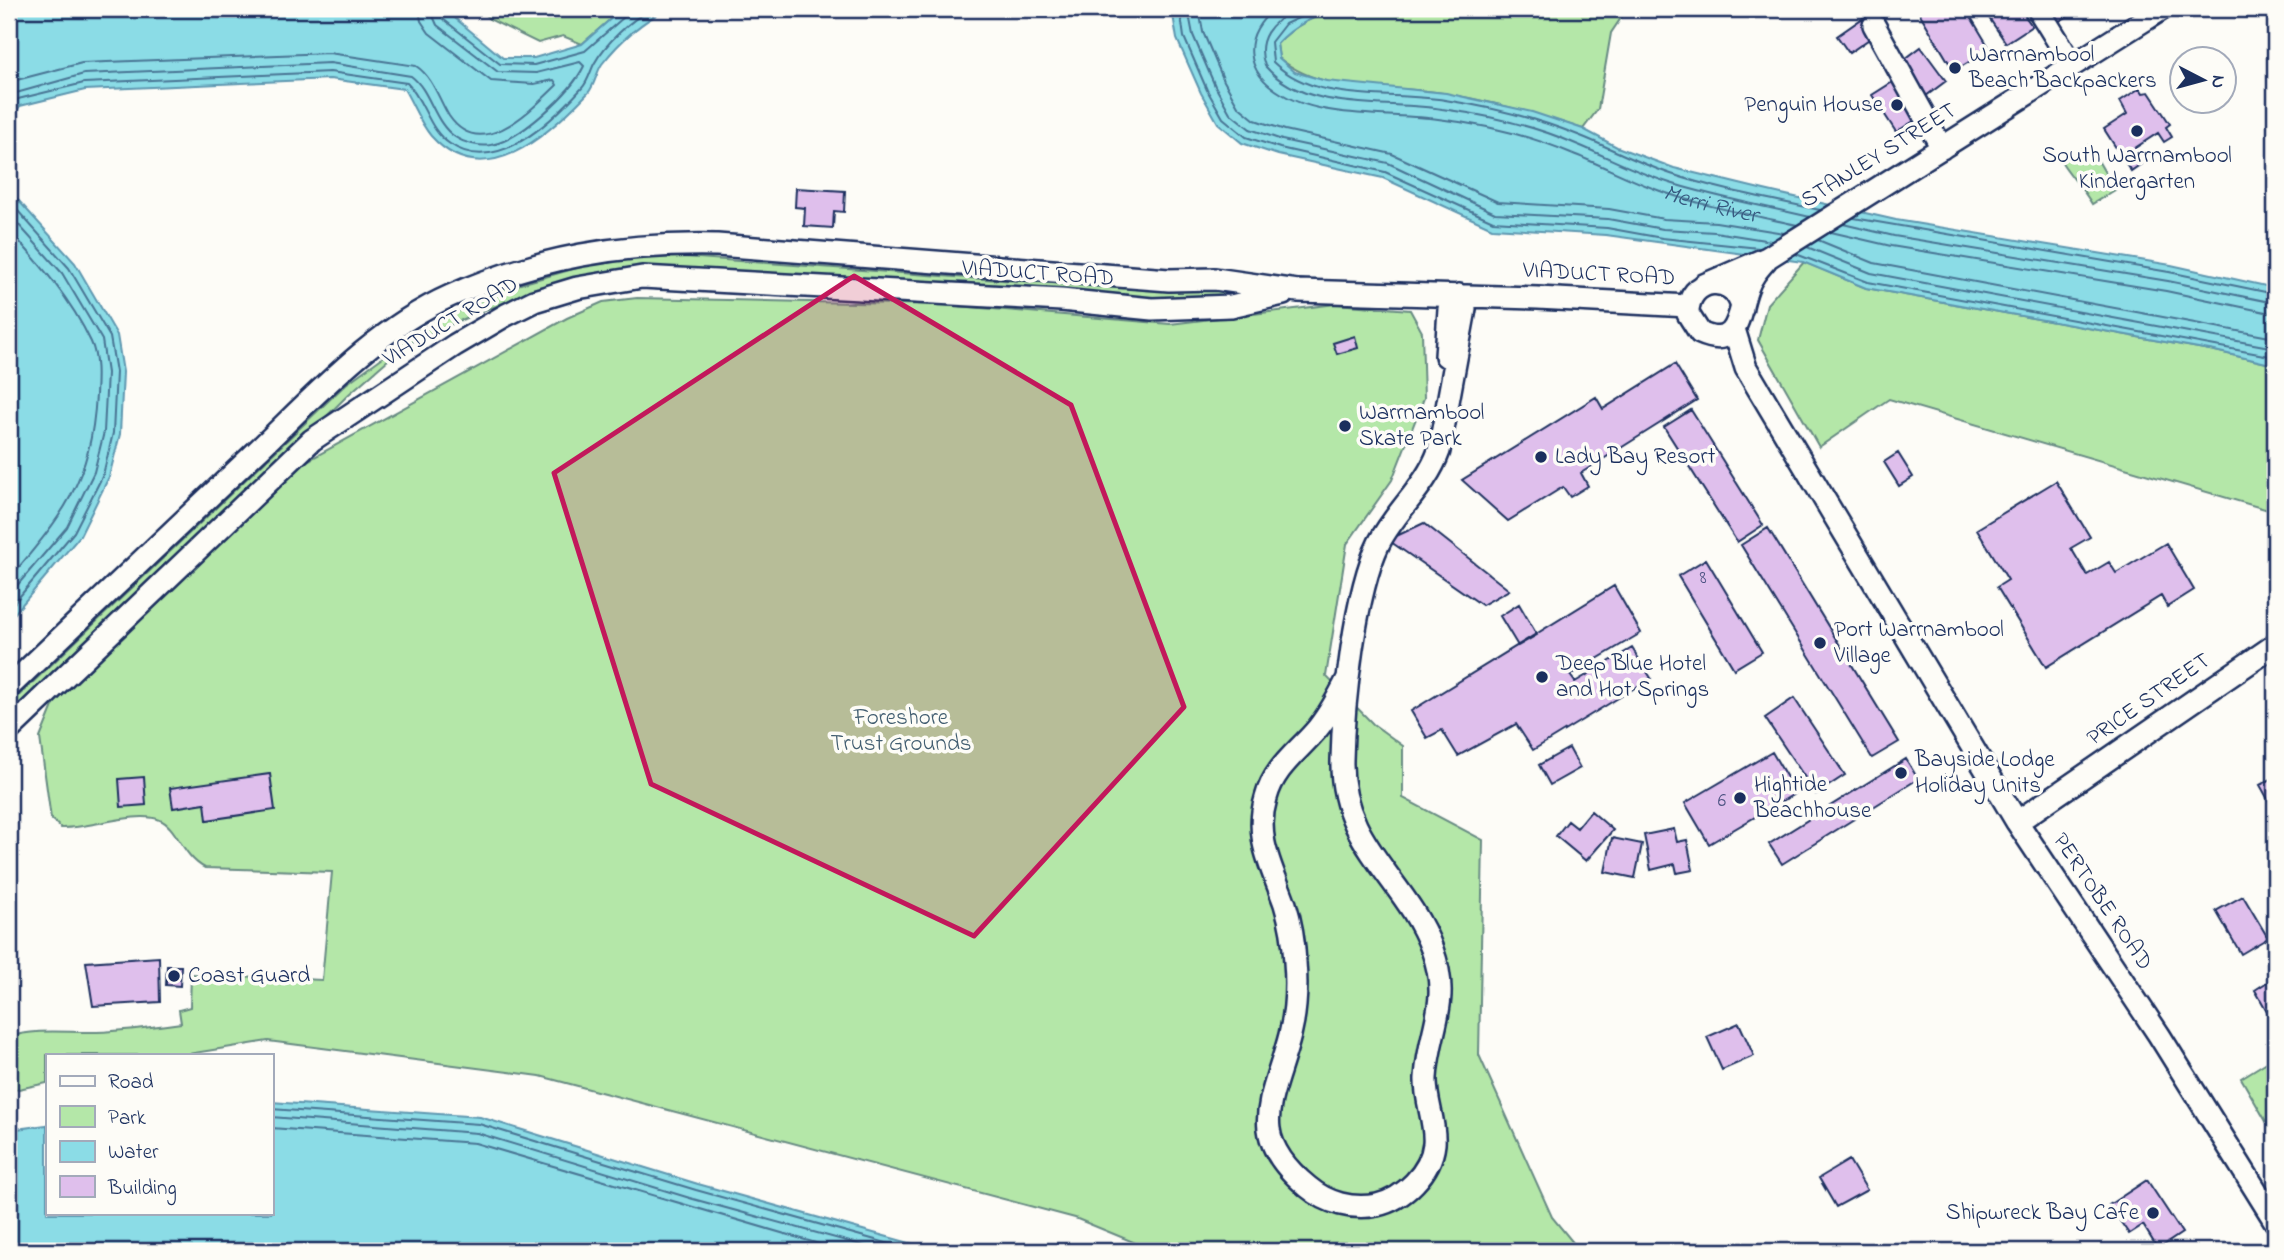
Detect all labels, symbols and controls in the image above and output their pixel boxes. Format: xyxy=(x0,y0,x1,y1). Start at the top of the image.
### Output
place label: Warrnambool Beach Backpackers xyxy=(1968,39,2157,98)
north arrow xyxy=(2168,46,2238,116)
marker: Warrnambool Beach Backpackers xyxy=(1947,60,1963,76)
text: N xyxy=(2203,74,2232,89)
place label: Penguin House xyxy=(1744,89,1884,123)
street label: STANLEY STREET xyxy=(1795,95,1963,217)
marker: Penguin House xyxy=(1889,97,1905,113)
marker: South Warrnambool Kindergarten xyxy=(2129,123,2145,139)
place label: South Warrnambool Kindergarten xyxy=(2042,140,2232,200)
water label: Merri River xyxy=(1659,176,1764,234)
street label: VIADUCT ROAD xyxy=(960,252,1115,296)
street label: VIADUCT ROAD xyxy=(1521,254,1676,295)
street label: VIADUCT ROAD xyxy=(376,269,525,376)
place label: Warrnambool Skate Park xyxy=(1359,397,1484,456)
marker: Warrnambool Skate Park xyxy=(1337,418,1353,434)
place label: Lady Bay Resort xyxy=(1555,441,1716,476)
marker: Lady Bay Resort xyxy=(1533,449,1549,465)
house number: 8 xyxy=(1699,565,1707,592)
place label: Port Warrnambool Village xyxy=(1833,614,2004,674)
marker: Port Warrnambool Village xyxy=(1812,635,1828,651)
street label: PRICE STREET xyxy=(2081,645,2217,755)
place label: Deep Blue Hotel and Hot Springs xyxy=(1555,648,1709,708)
marker: Deep Blue Hotel and Hot Springs xyxy=(1534,669,1550,685)
park label: Foreshore Trust Grounds xyxy=(830,702,972,761)
place label: Bayside Lodge Holiday Units xyxy=(1914,744,2055,805)
marker: Bayside Lodge Holiday Units xyxy=(1893,765,1909,781)
place label: Hightide Beachhouse xyxy=(1753,769,1872,828)
house number: 6 xyxy=(1718,788,1726,815)
marker: Hightide Beachhouse xyxy=(1732,790,1748,806)
street label: PERTOBE ROAD xyxy=(2044,827,2160,977)
place label: Coast Guard xyxy=(188,960,310,993)
marker: Coast Guard xyxy=(166,968,182,984)
legend xyxy=(46,1054,273,1214)
text: Road xyxy=(108,1068,154,1098)
text: Park xyxy=(108,1104,147,1134)
text: Water xyxy=(108,1138,159,1168)
text: Building xyxy=(107,1174,177,1206)
place label: Shipwreck Bay Cafe xyxy=(1946,1197,2140,1232)
marker: Shipwreck Bay Cafe xyxy=(2145,1205,2161,1221)

